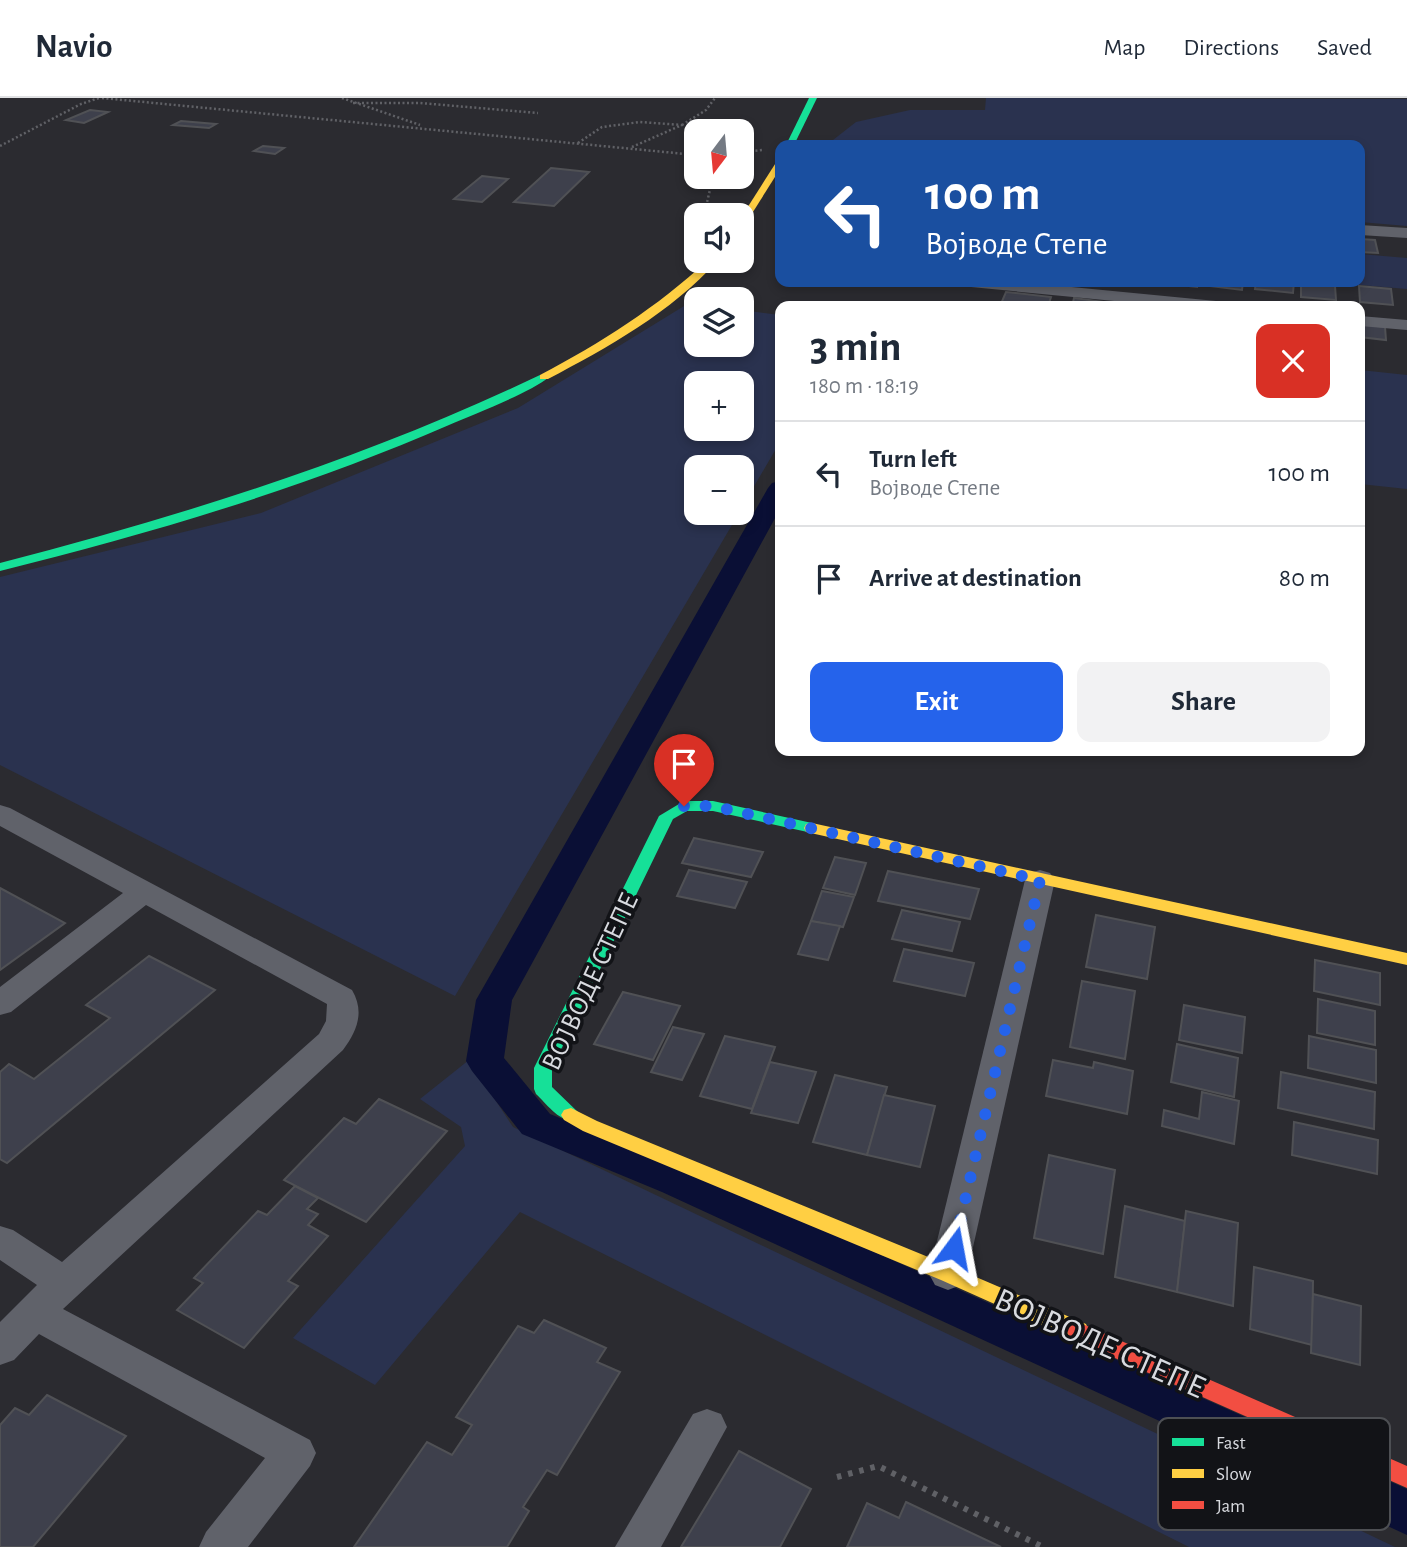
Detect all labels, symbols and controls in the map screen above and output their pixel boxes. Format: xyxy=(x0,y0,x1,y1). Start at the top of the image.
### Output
text: Navio xyxy=(35,31,113,64)
text: Map xyxy=(1103,36,1145,60)
text: Directions xyxy=(1183,36,1279,60)
text: Saved xyxy=(1317,36,1372,60)
north arrow xyxy=(684,119,754,189)
map controls xyxy=(684,119,754,525)
icon: left xyxy=(810,168,901,259)
text: 100 m xyxy=(925,170,1041,219)
button: sound xyxy=(684,203,754,273)
text: Војводе Степе xyxy=(925,228,1108,260)
button: layers xyxy=(684,287,754,357)
button: close xyxy=(1256,324,1330,398)
text: 3 min xyxy=(810,326,902,368)
button: + xyxy=(684,371,754,441)
text: 180 m · 18:19 xyxy=(810,375,919,398)
text: Turn left xyxy=(869,446,957,472)
button: − xyxy=(684,455,754,525)
icon: left xyxy=(810,455,848,493)
text: 100 m xyxy=(1269,460,1330,486)
text: Војводе Степе xyxy=(869,477,1000,500)
icon: arrive xyxy=(810,560,848,598)
text: Arrive at destination xyxy=(869,565,1082,591)
text: 80 m xyxy=(1279,565,1330,591)
button: Exit xyxy=(810,662,1063,742)
button: Share xyxy=(1077,662,1330,742)
pin xyxy=(654,734,714,806)
icon: arrive xyxy=(665,745,703,783)
street label: ВОЈВОДЕ СТЕПЕ xyxy=(537,889,644,1075)
position arrow xyxy=(917,1211,991,1285)
street label: ВОЈВОДЕ СТЕПЕ xyxy=(989,1283,1211,1406)
legend xyxy=(1158,1418,1390,1530)
text: Fast xyxy=(1216,1434,1246,1453)
text: Slow xyxy=(1216,1465,1252,1484)
text: Jam xyxy=(1216,1497,1245,1516)

